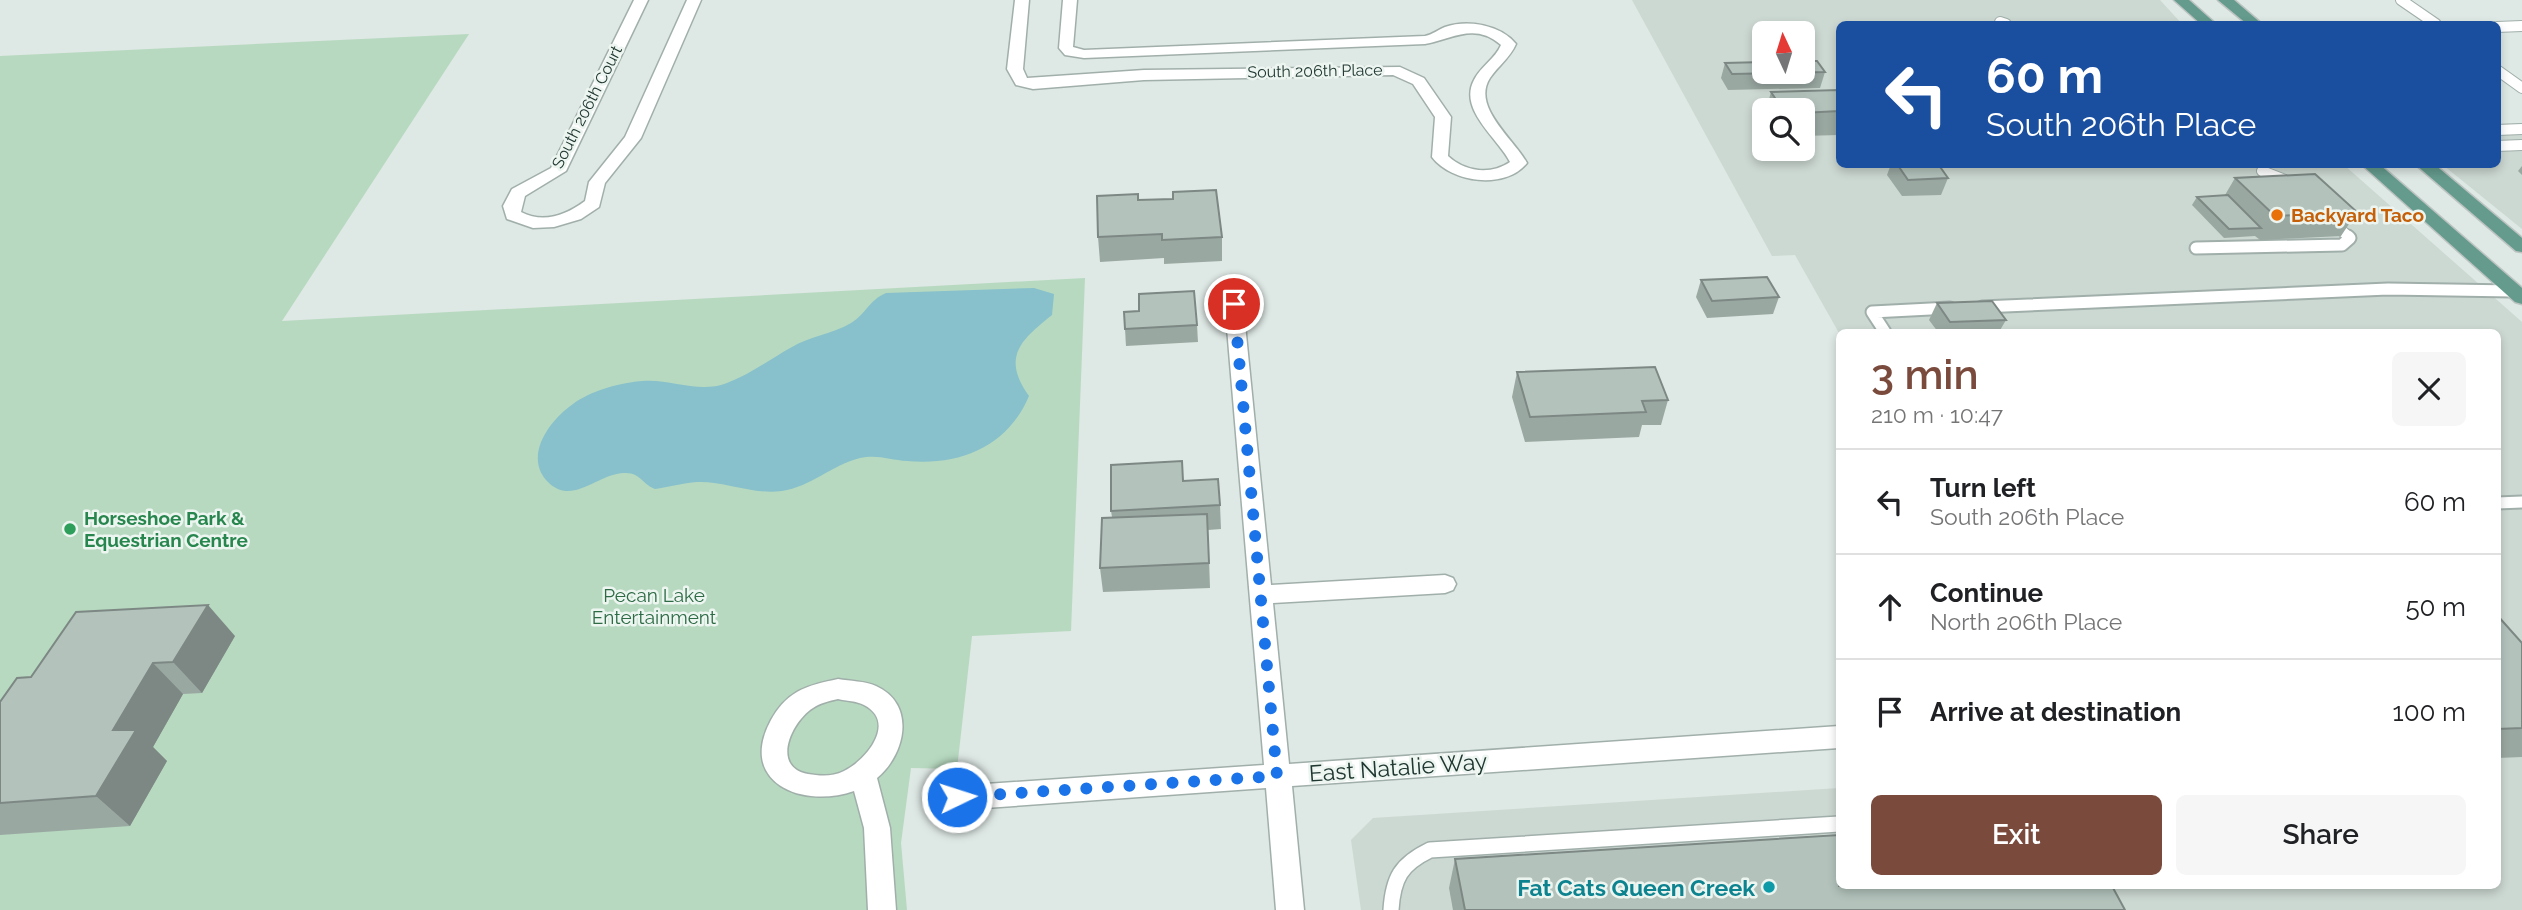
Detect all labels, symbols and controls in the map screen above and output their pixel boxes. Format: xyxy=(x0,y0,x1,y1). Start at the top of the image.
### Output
north arrow xyxy=(1752,21,1815,84)
map controls xyxy=(1752,21,1815,161)
street label: South 206th Court xyxy=(548,42,626,171)
text: 60 m xyxy=(1986,47,2103,104)
icon: left xyxy=(1871,49,1962,140)
street label: South 206th Place xyxy=(1247,60,1383,82)
button: search xyxy=(1752,98,1815,161)
text: South 206th Place xyxy=(1986,106,2256,143)
place label: Backyard Taco xyxy=(2291,204,2424,226)
marker: Backyard Taco xyxy=(2269,207,2285,223)
pin xyxy=(1204,274,1264,334)
icon: arrive xyxy=(1215,285,1253,323)
text: 3 min xyxy=(1871,350,1979,399)
button: close xyxy=(2392,352,2466,426)
text: 210 m · 10:47 xyxy=(1871,401,2003,428)
text: Turn left xyxy=(1930,473,2036,503)
icon: left xyxy=(1871,483,1909,521)
text: 60 m xyxy=(2404,487,2466,517)
text: South 206th Place xyxy=(1930,503,2124,530)
place label: Horseshoe Park & Equestrian Centre xyxy=(84,507,248,551)
marker: Horseshoe Park & Equestrian Centre xyxy=(62,521,78,537)
text: Continue xyxy=(1930,578,2043,608)
park label: Pecan Lake Entertainment xyxy=(592,584,717,628)
icon: ahead xyxy=(1871,588,1909,626)
text: 50 m xyxy=(2405,592,2466,622)
text: North 206th Place xyxy=(1930,608,2122,635)
icon: arrive xyxy=(1871,693,1909,731)
text: Arrive at destination xyxy=(1930,697,2181,727)
text: 100 m xyxy=(2393,697,2466,727)
street label: East Natalie Way xyxy=(1308,747,1488,787)
position arrow xyxy=(920,760,994,834)
button: Exit xyxy=(1871,795,2162,875)
button: Share xyxy=(2176,795,2466,875)
place label: Fat Cats Queen Creek xyxy=(1517,874,1755,901)
marker: Fat Cats Queen Creek xyxy=(1761,879,1777,895)

